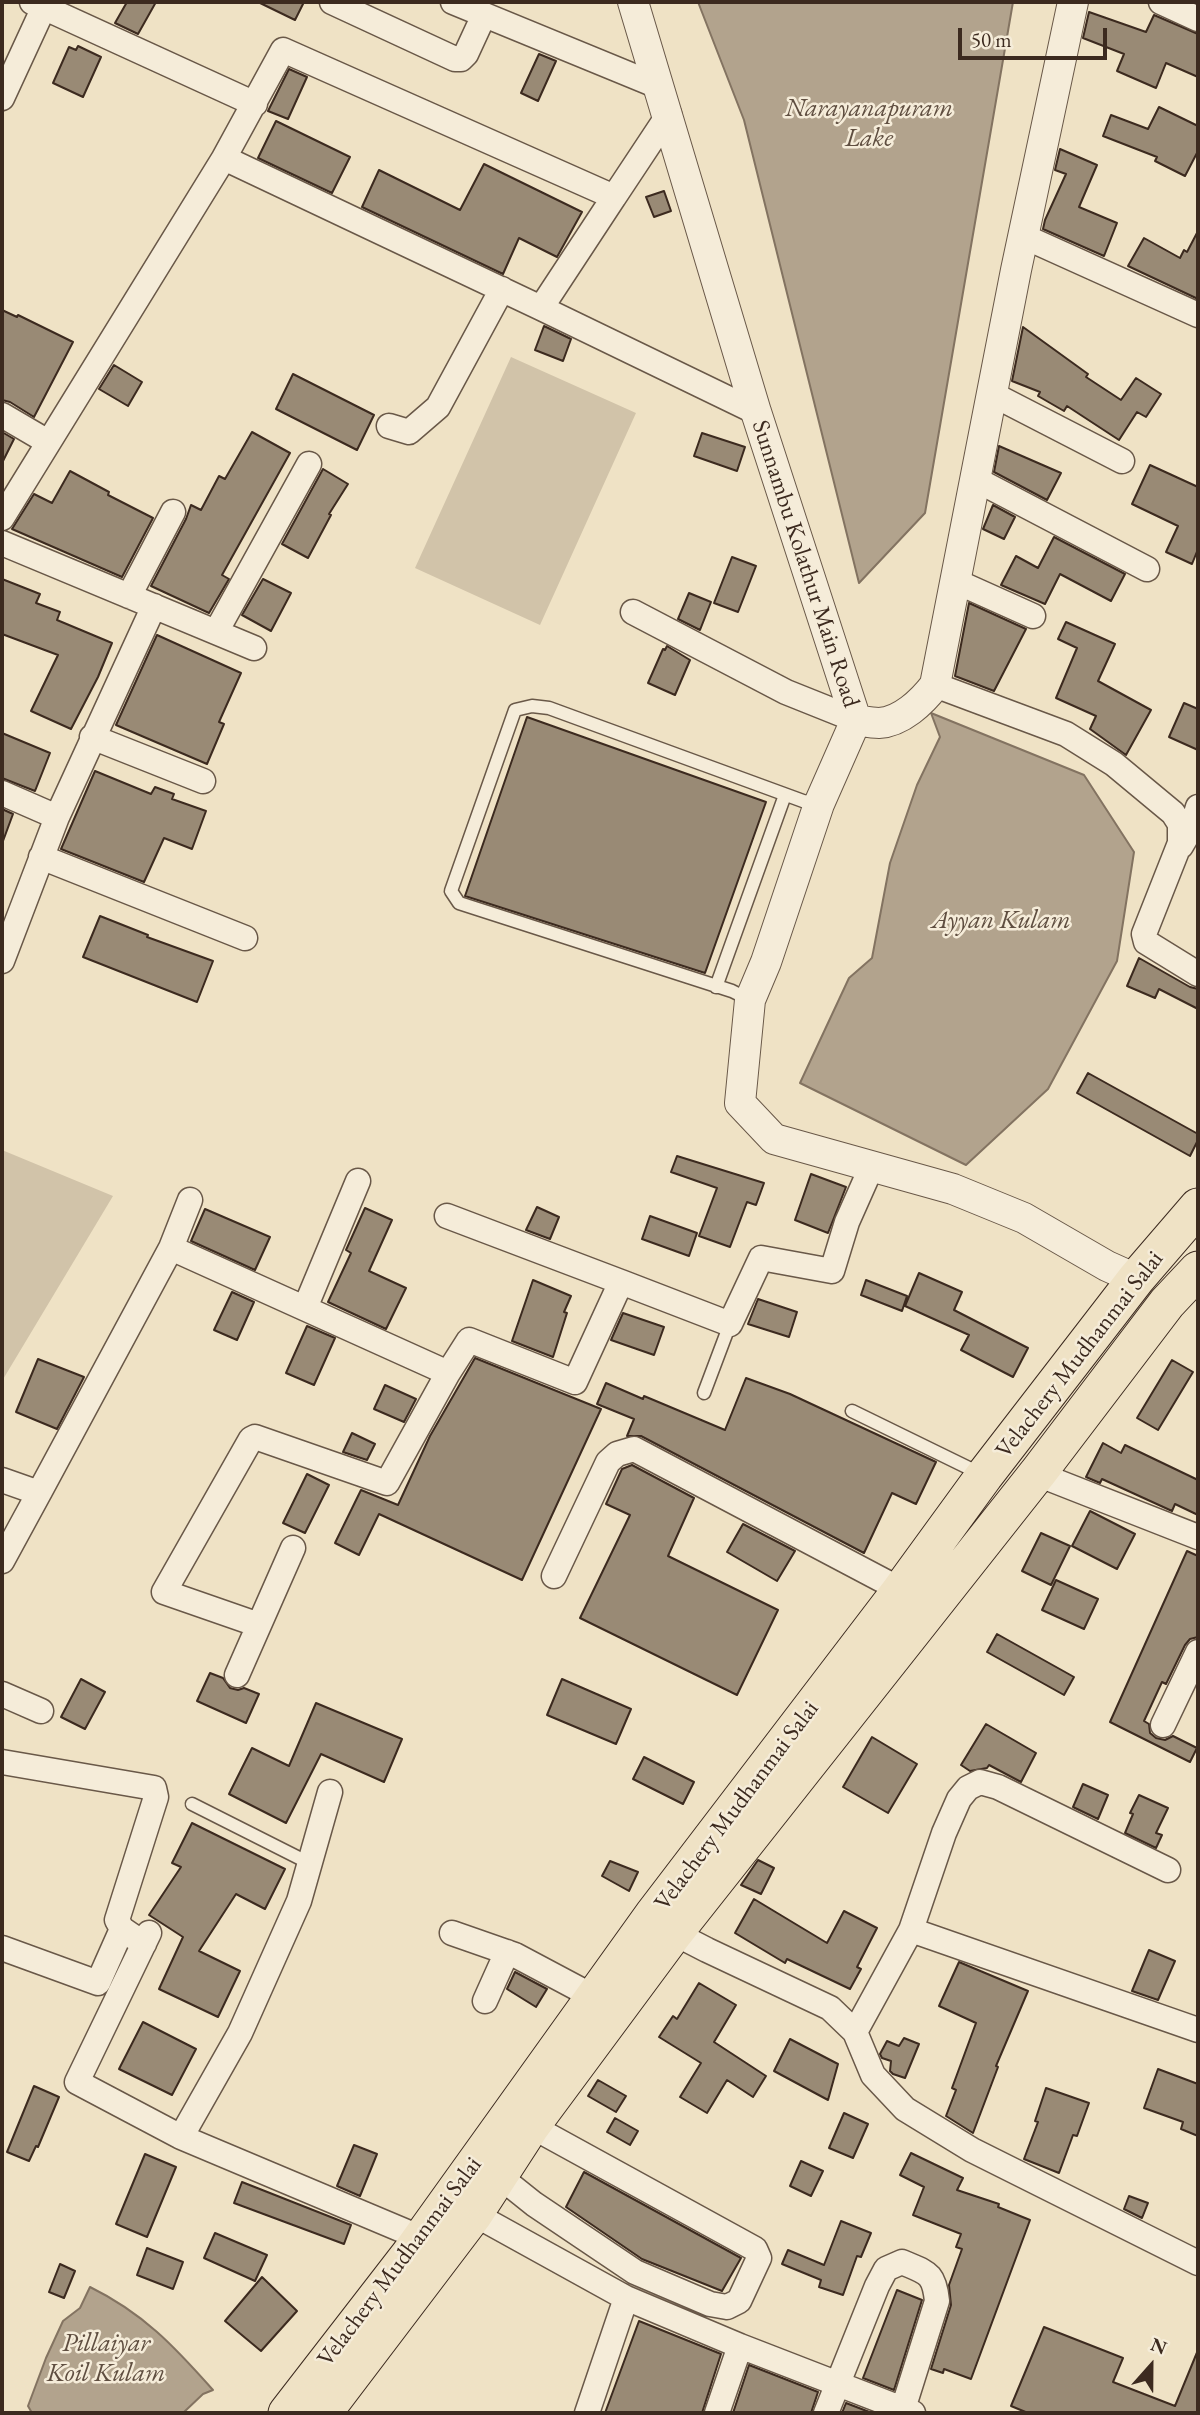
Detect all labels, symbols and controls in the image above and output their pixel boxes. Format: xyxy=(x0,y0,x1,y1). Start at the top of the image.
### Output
scale bar xyxy=(962,14,1111,58)
text: 50 m xyxy=(971,26,1012,53)
water label: Narayanapuram Lake xyxy=(785,93,953,154)
street label: Sunnambu Kolathur Main Road xyxy=(745,417,865,711)
water label: Ayyan Kulam xyxy=(932,905,1070,937)
street label: Velachery Mudhanmai Salai xyxy=(990,1246,1170,1464)
street label: Velachery Mudhanmai Salai xyxy=(649,1695,825,1917)
street label: Velachery Mudhanmai Salai xyxy=(312,2151,488,2373)
water label: Pillaiyar Koil Kulam xyxy=(47,2328,165,2390)
north arrow xyxy=(1116,2331,1186,2401)
text: N xyxy=(1147,2332,1170,2360)

